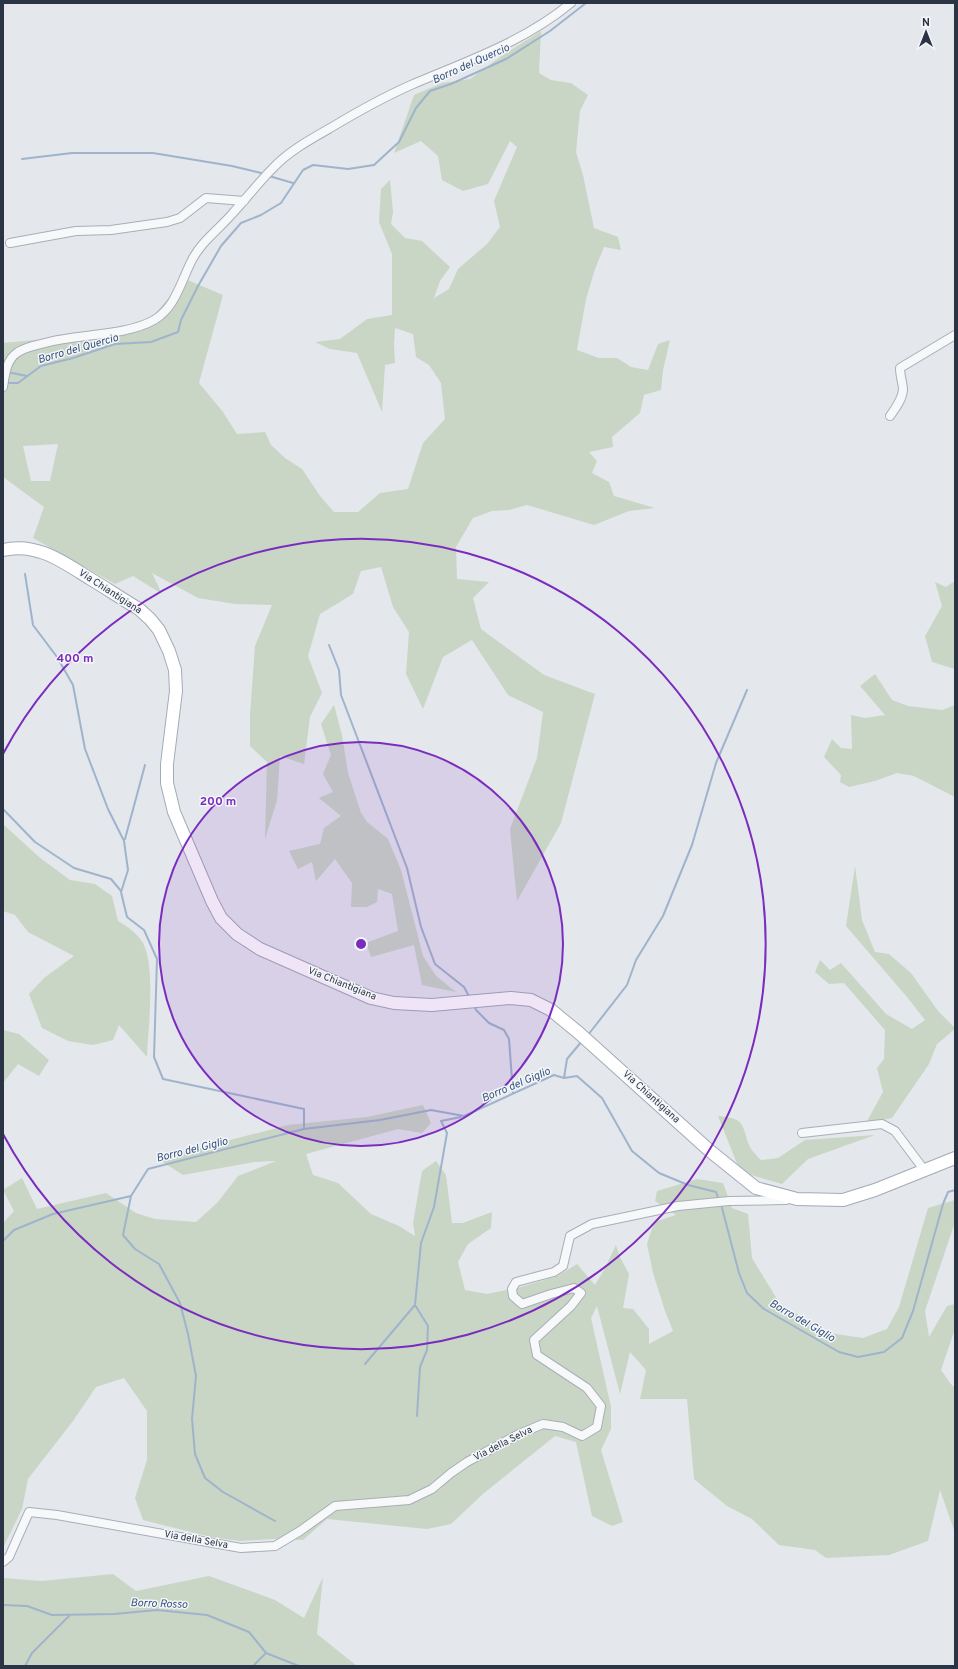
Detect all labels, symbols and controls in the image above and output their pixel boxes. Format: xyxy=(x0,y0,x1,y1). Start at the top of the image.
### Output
north arrow xyxy=(906,12,946,52)
text: N xyxy=(922,16,930,30)
water label: Borro del Quercio xyxy=(430,41,512,87)
water label: Borro del Quercio xyxy=(36,331,120,367)
street label: Via Chiantigiana xyxy=(76,567,144,617)
text: 400 m xyxy=(56,651,94,667)
text: 200 m xyxy=(200,794,236,810)
centre of rings xyxy=(354,937,368,951)
street label: Via Chiantigiana xyxy=(306,964,378,1004)
water label: Borro del Giglio xyxy=(480,1064,553,1106)
street label: Via Chiantigiana xyxy=(620,1068,682,1126)
water label: Borro del Giglio xyxy=(155,1134,229,1166)
water label: Borro del Giglio xyxy=(767,1297,837,1345)
street label: Via della Selva xyxy=(471,1424,535,1464)
street label: Via della Selva xyxy=(163,1528,229,1552)
water label: Borro Rosso xyxy=(130,1596,188,1612)

